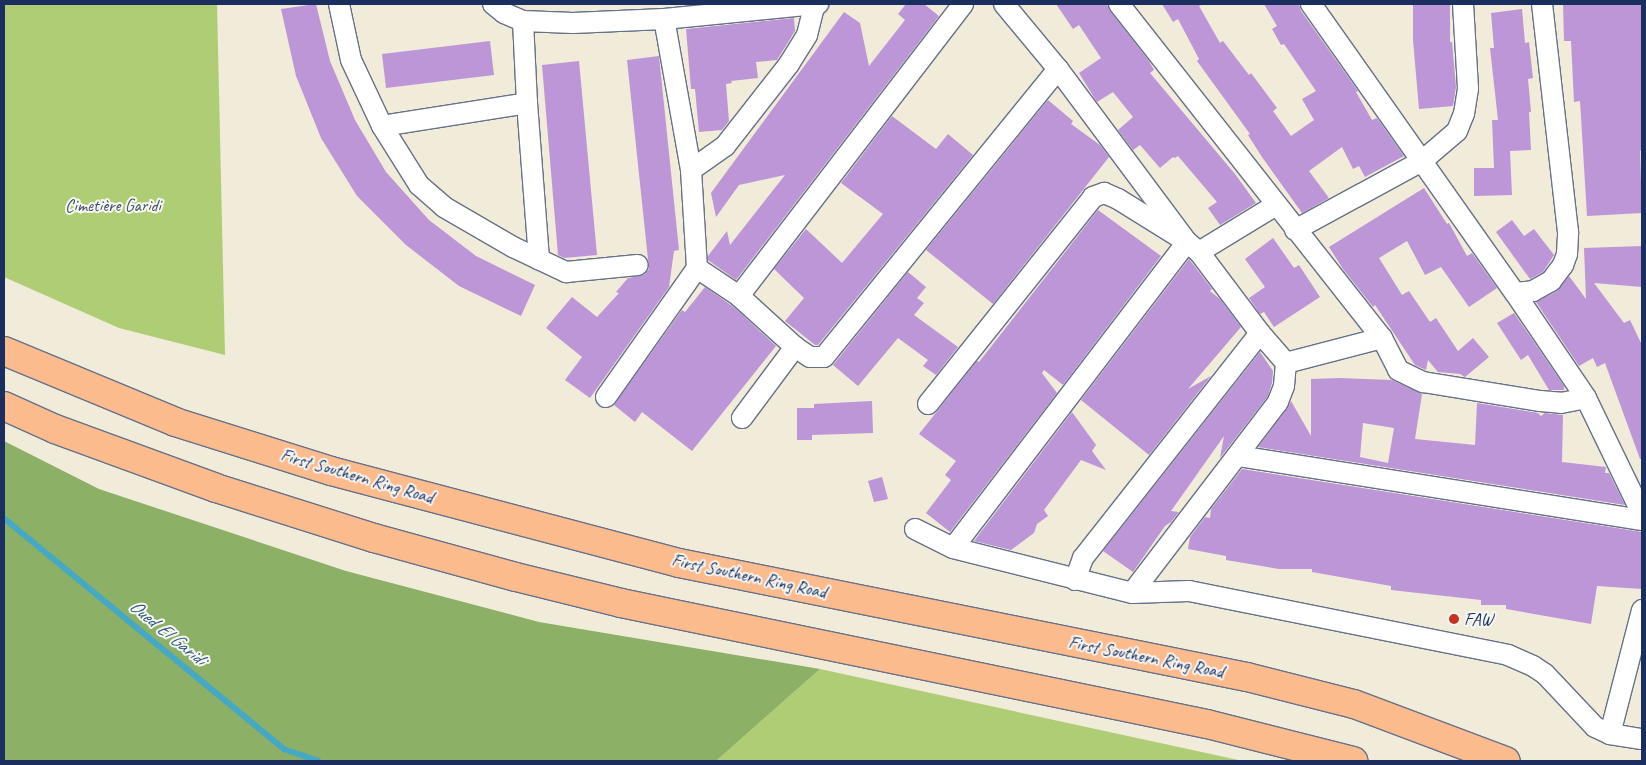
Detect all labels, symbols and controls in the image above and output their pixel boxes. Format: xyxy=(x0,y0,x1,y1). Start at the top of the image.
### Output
park label: Cimetière Garidi xyxy=(65,194,161,216)
street label: First Southern Ring Road xyxy=(278,444,436,508)
street label: First Southern Ring Road xyxy=(670,549,828,603)
water label: Oued El Garidi xyxy=(124,595,210,671)
place label: FAW xyxy=(1464,608,1493,630)
marker: FAW xyxy=(1448,613,1460,625)
street label: First Southern Ring Road xyxy=(1067,631,1225,683)

